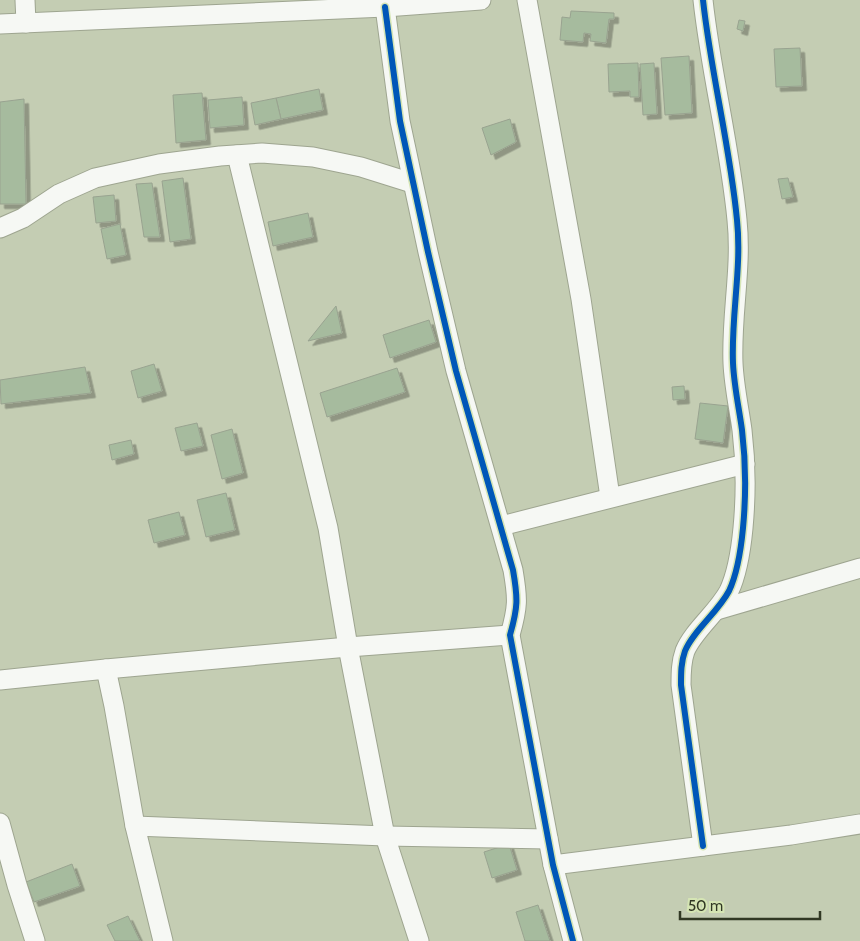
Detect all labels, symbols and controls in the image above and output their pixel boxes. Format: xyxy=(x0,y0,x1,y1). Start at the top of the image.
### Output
scale bar xyxy=(680,888,820,920)
text: 50 m xyxy=(688,897,723,915)

